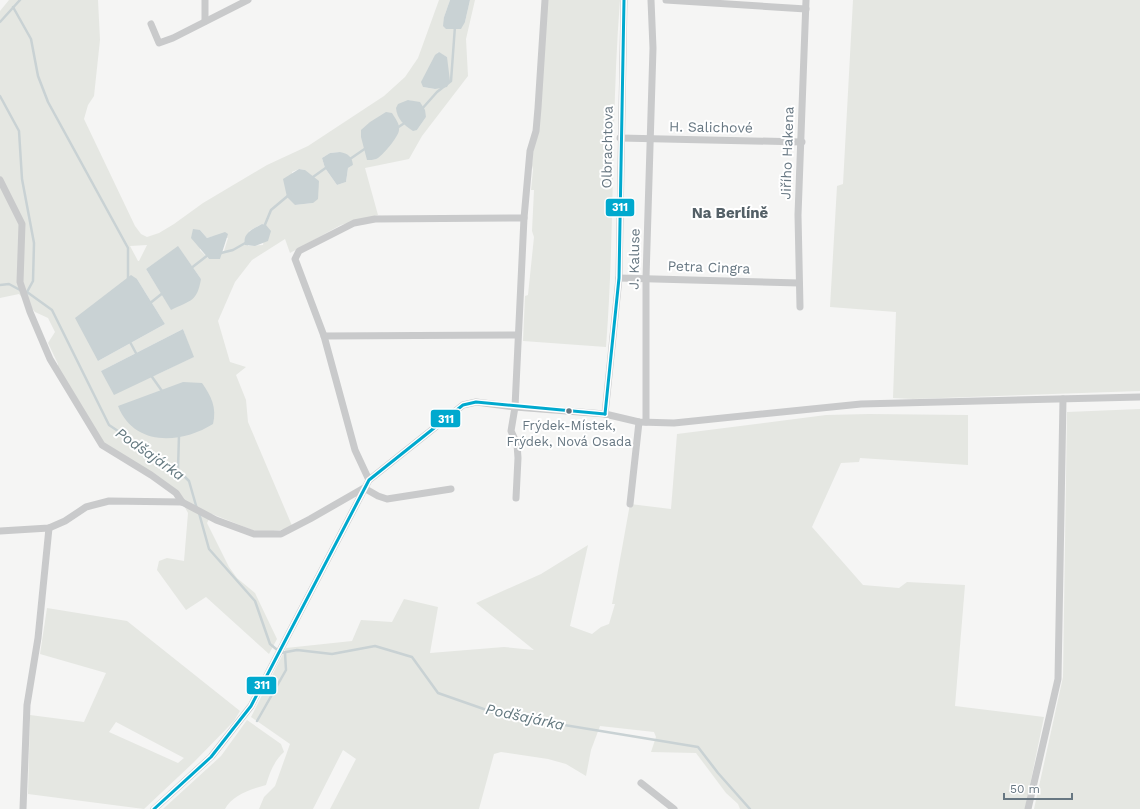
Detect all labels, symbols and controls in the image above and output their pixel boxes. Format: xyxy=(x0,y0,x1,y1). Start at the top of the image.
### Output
street label: Olbrachtova xyxy=(598,105,616,188)
street label: Jiřího Hakena xyxy=(777,106,797,200)
street label: H. Salichové xyxy=(669,118,753,136)
line badge: 311 xyxy=(605,198,635,217)
text: 311 xyxy=(612,201,628,214)
district label: Na Berlíně xyxy=(692,204,769,222)
street label: J. Kaluse xyxy=(625,228,643,290)
street label: Petra Cingra xyxy=(667,258,751,276)
marker: Frýdek-Místek, Frýdek, Nová Osada xyxy=(564,406,574,416)
line badge: 311 xyxy=(430,409,461,428)
text: 311 xyxy=(438,413,454,426)
place label: Frýdek-Místek, Frýdek, Nová Osada xyxy=(506,418,632,449)
water label: Podšajárka xyxy=(112,424,188,484)
line badge: 311 xyxy=(246,676,277,695)
text: 311 xyxy=(254,679,270,692)
water label: Podšajárka xyxy=(484,700,566,734)
scale bar xyxy=(1004,775,1072,801)
text: 50 m xyxy=(1010,782,1040,796)

